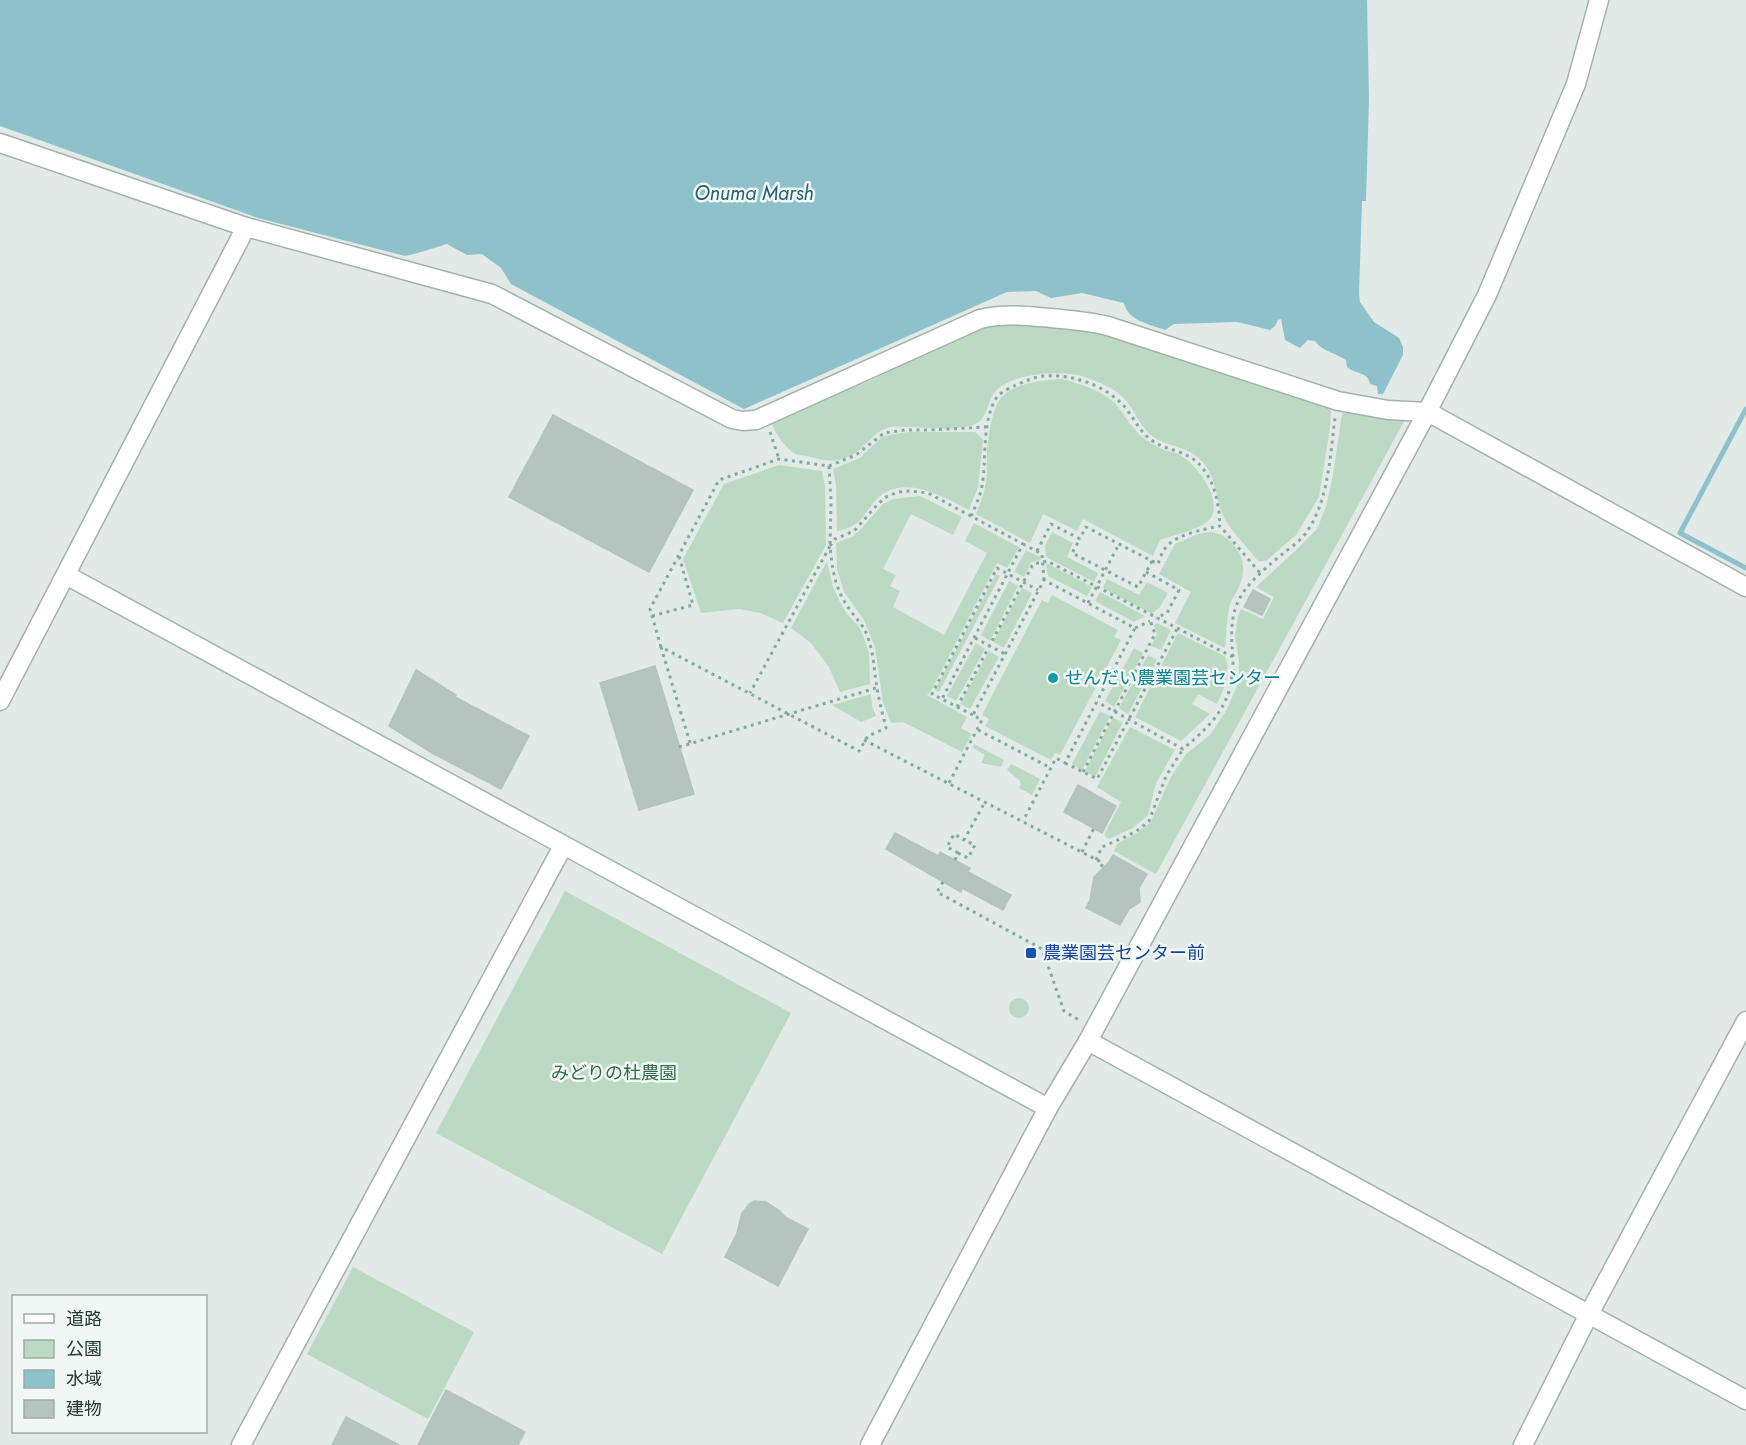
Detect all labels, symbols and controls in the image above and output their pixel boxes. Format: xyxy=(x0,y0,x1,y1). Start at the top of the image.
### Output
water label: Onuma Marsh xyxy=(694,179,814,208)
place label: せんだい農業園芸センター xyxy=(1065,665,1281,691)
marker: せんだい農業園芸センター xyxy=(1046,671,1060,685)
place label: 農業園芸センター前 xyxy=(1043,940,1205,966)
marker: 農業園芸センター前 xyxy=(1024,946,1038,960)
park label: みどりの杜農園 xyxy=(551,1060,677,1086)
legend xyxy=(12,1295,207,1433)
text: 道路 xyxy=(66,1306,102,1332)
text: 公園 xyxy=(66,1336,102,1362)
text: 水域 xyxy=(66,1366,102,1392)
text: 建物 xyxy=(66,1396,102,1422)

